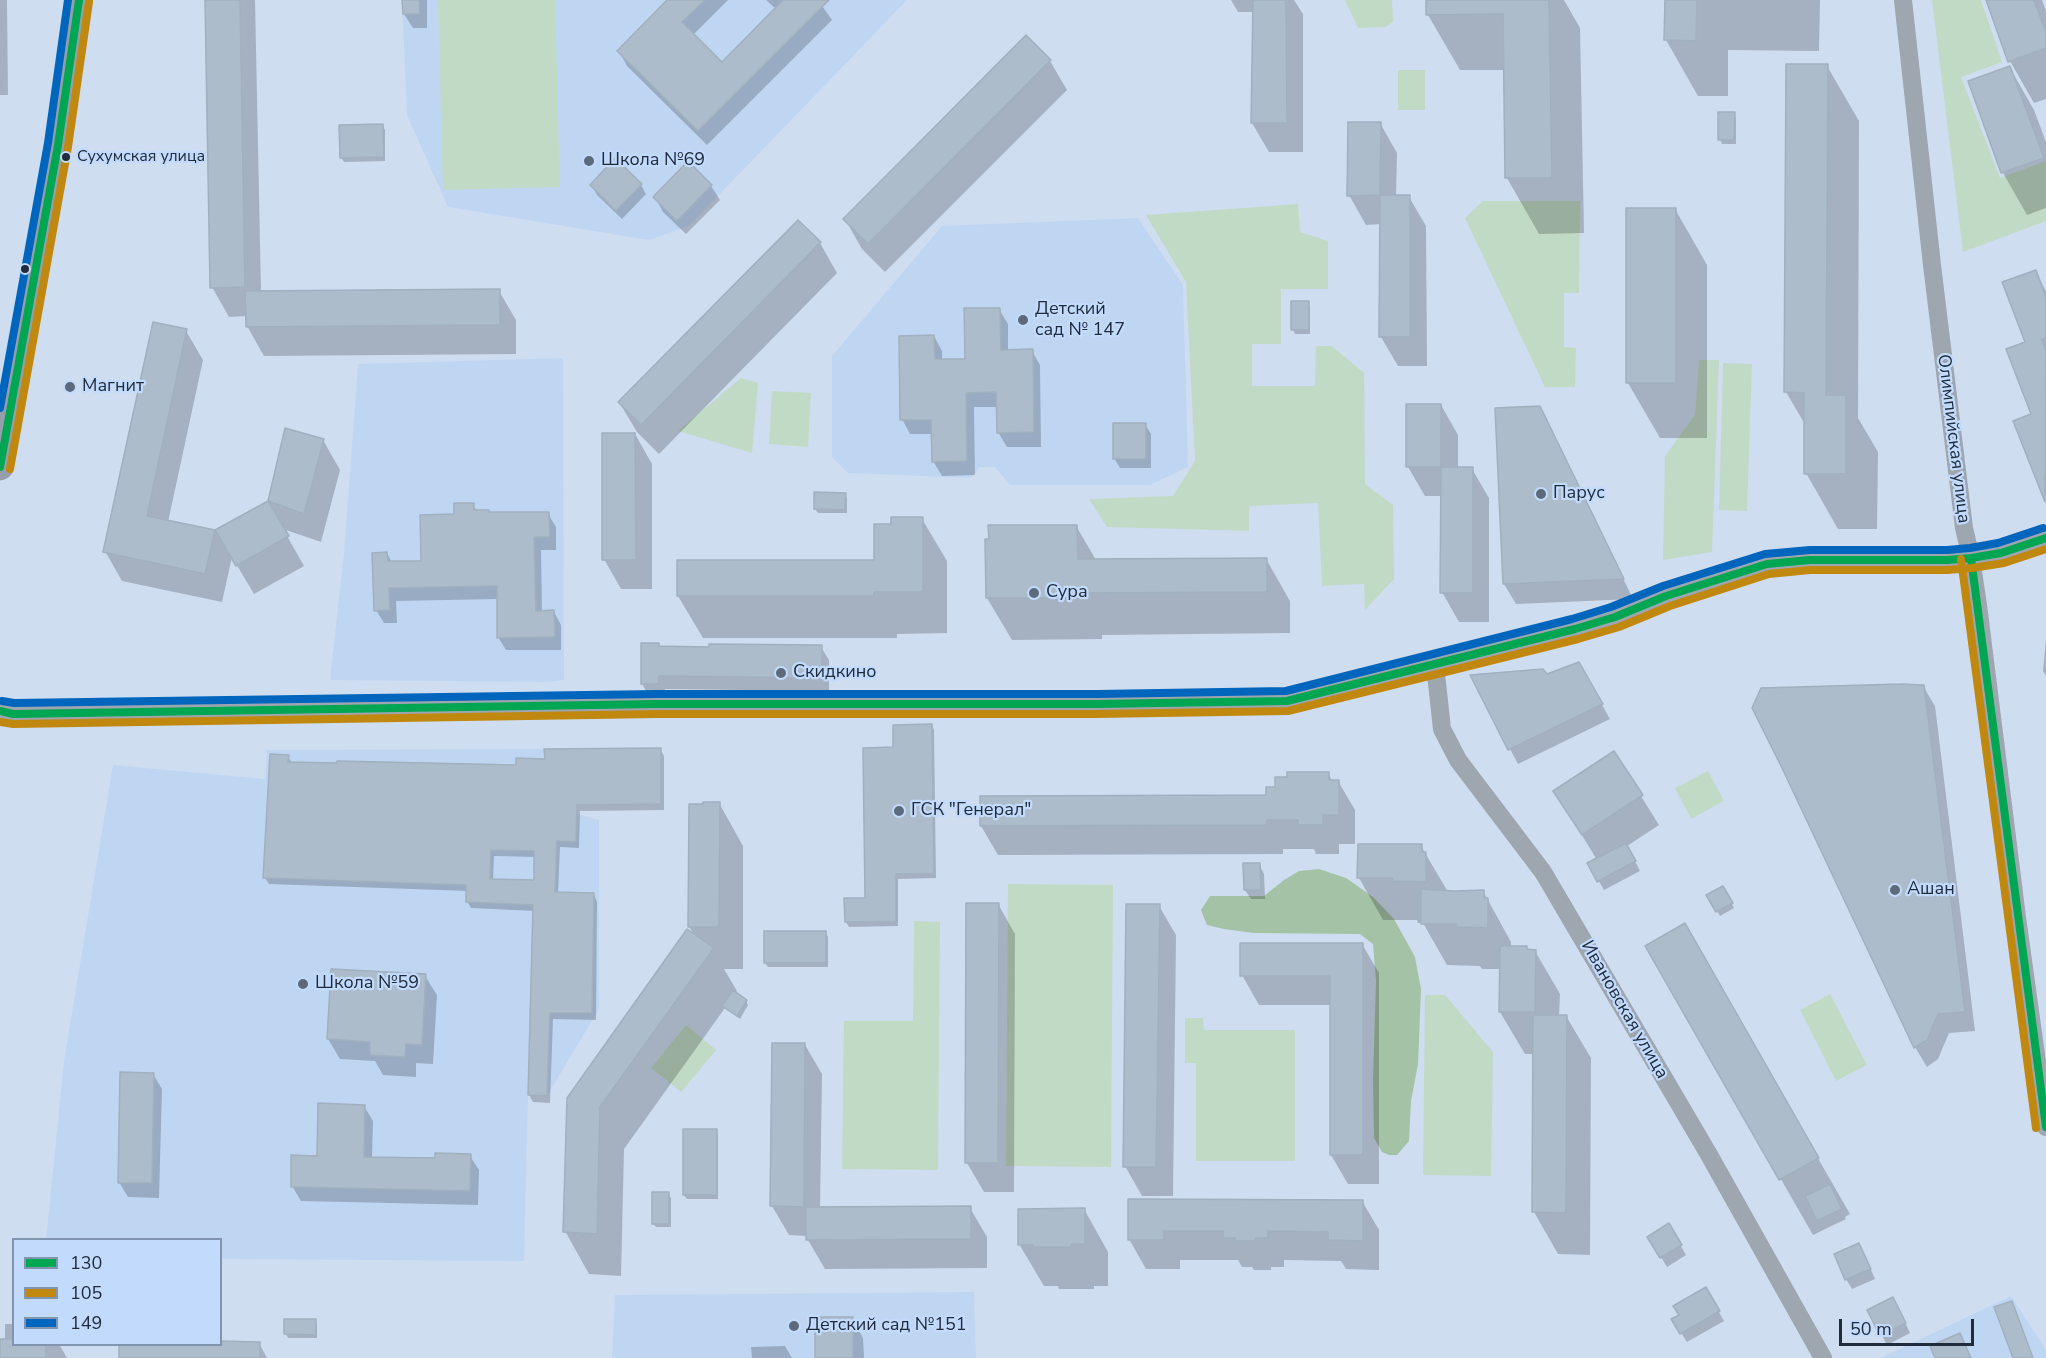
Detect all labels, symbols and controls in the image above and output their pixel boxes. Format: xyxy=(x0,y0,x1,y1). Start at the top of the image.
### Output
place label: Сухумская улица xyxy=(77,147,205,167)
place label: Школа №69 xyxy=(601,150,705,172)
marker: Сухумская улица xyxy=(60,151,72,163)
marker: Школа №69 xyxy=(582,154,596,168)
unlabelled marker xyxy=(19,263,31,275)
place label: Детский сад № 147 xyxy=(1035,299,1125,342)
marker: Детский сад № 147 xyxy=(1016,313,1030,327)
street label: Олимпийская улица xyxy=(1932,353,1974,525)
place label: Магнит xyxy=(82,376,144,398)
marker: Магнит xyxy=(63,380,77,394)
place label: Парус xyxy=(1553,483,1605,505)
marker: Парус xyxy=(1534,487,1548,501)
place label: Сура xyxy=(1046,582,1088,604)
marker: Сура xyxy=(1027,586,1041,600)
place label: Скидкино xyxy=(793,662,876,684)
marker: Скидкино xyxy=(774,666,788,680)
place label: ГСК "Генерал" xyxy=(911,800,1031,822)
marker: ГСК "Генерал" xyxy=(892,804,906,818)
place label: Ашан xyxy=(1907,879,1955,901)
marker: Ашан xyxy=(1888,883,1902,897)
street label: Ивановская улица xyxy=(1576,937,1672,1083)
place label: Школа №59 xyxy=(315,973,419,995)
marker: Школа №59 xyxy=(296,977,310,991)
legend xyxy=(12,1238,222,1346)
text: 130 xyxy=(70,1251,102,1275)
text: 105 xyxy=(70,1281,102,1305)
scale bar xyxy=(1842,1307,1977,1345)
text: 149 xyxy=(70,1311,102,1335)
place label: Детский сад №151 xyxy=(806,1315,967,1337)
text: 50 m xyxy=(1850,1317,1892,1341)
marker: Детский сад №151 xyxy=(787,1319,801,1333)

